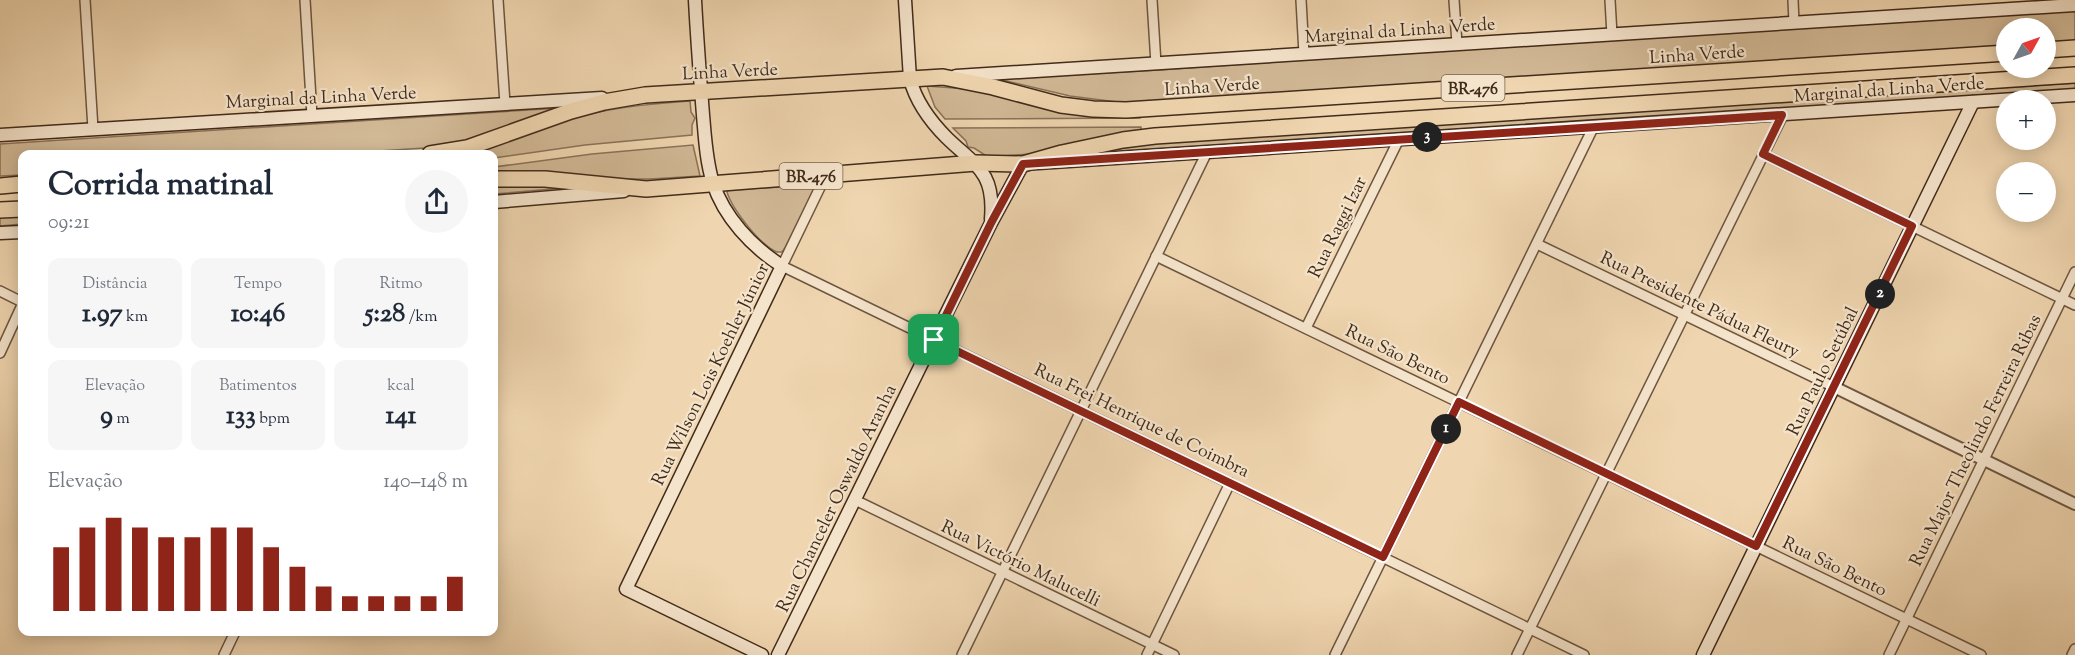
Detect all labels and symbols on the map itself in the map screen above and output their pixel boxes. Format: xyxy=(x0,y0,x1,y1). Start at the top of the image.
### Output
street label: Marginal da Linha Verde xyxy=(1304,12,1496,52)
north arrow xyxy=(1996,18,2056,78)
street label: Linha Verde xyxy=(1649,40,1746,72)
street label: Linha Verde xyxy=(682,58,779,88)
street label: Marginal da Linha Verde xyxy=(1793,71,1985,111)
street label: Linha Verde xyxy=(1164,72,1261,104)
road number: BR-476 xyxy=(1442,75,1504,101)
street label: Marginal da Linha Verde xyxy=(225,81,417,117)
pin: 3 xyxy=(1412,122,1442,152)
road number: BR-476 xyxy=(780,163,842,189)
street label: Rua Raggi Izar xyxy=(1303,173,1375,283)
street label: Rua Presidente Pádua Fleury xyxy=(1595,246,1803,365)
street label: Rua Wilson Lois Koehler Júnior xyxy=(646,259,777,491)
pin: 2 xyxy=(1865,279,1895,309)
street label: Rua Paulo Setúbal xyxy=(1781,303,1866,441)
street label: Rua Major Theolindo Ferreira Ribas xyxy=(1904,311,2049,571)
pin xyxy=(908,314,959,365)
street label: Rua São Bento xyxy=(1340,319,1454,392)
street label: Rua Frei Henrique de Coimbra xyxy=(1029,358,1253,485)
street label: Rua Chanceler Oswaldo Aranha xyxy=(771,381,904,617)
pin: 1 xyxy=(1431,414,1461,444)
street label: Rua Victório Malucelli xyxy=(936,515,1104,615)
street label: Rua São Bento xyxy=(1777,531,1891,604)

